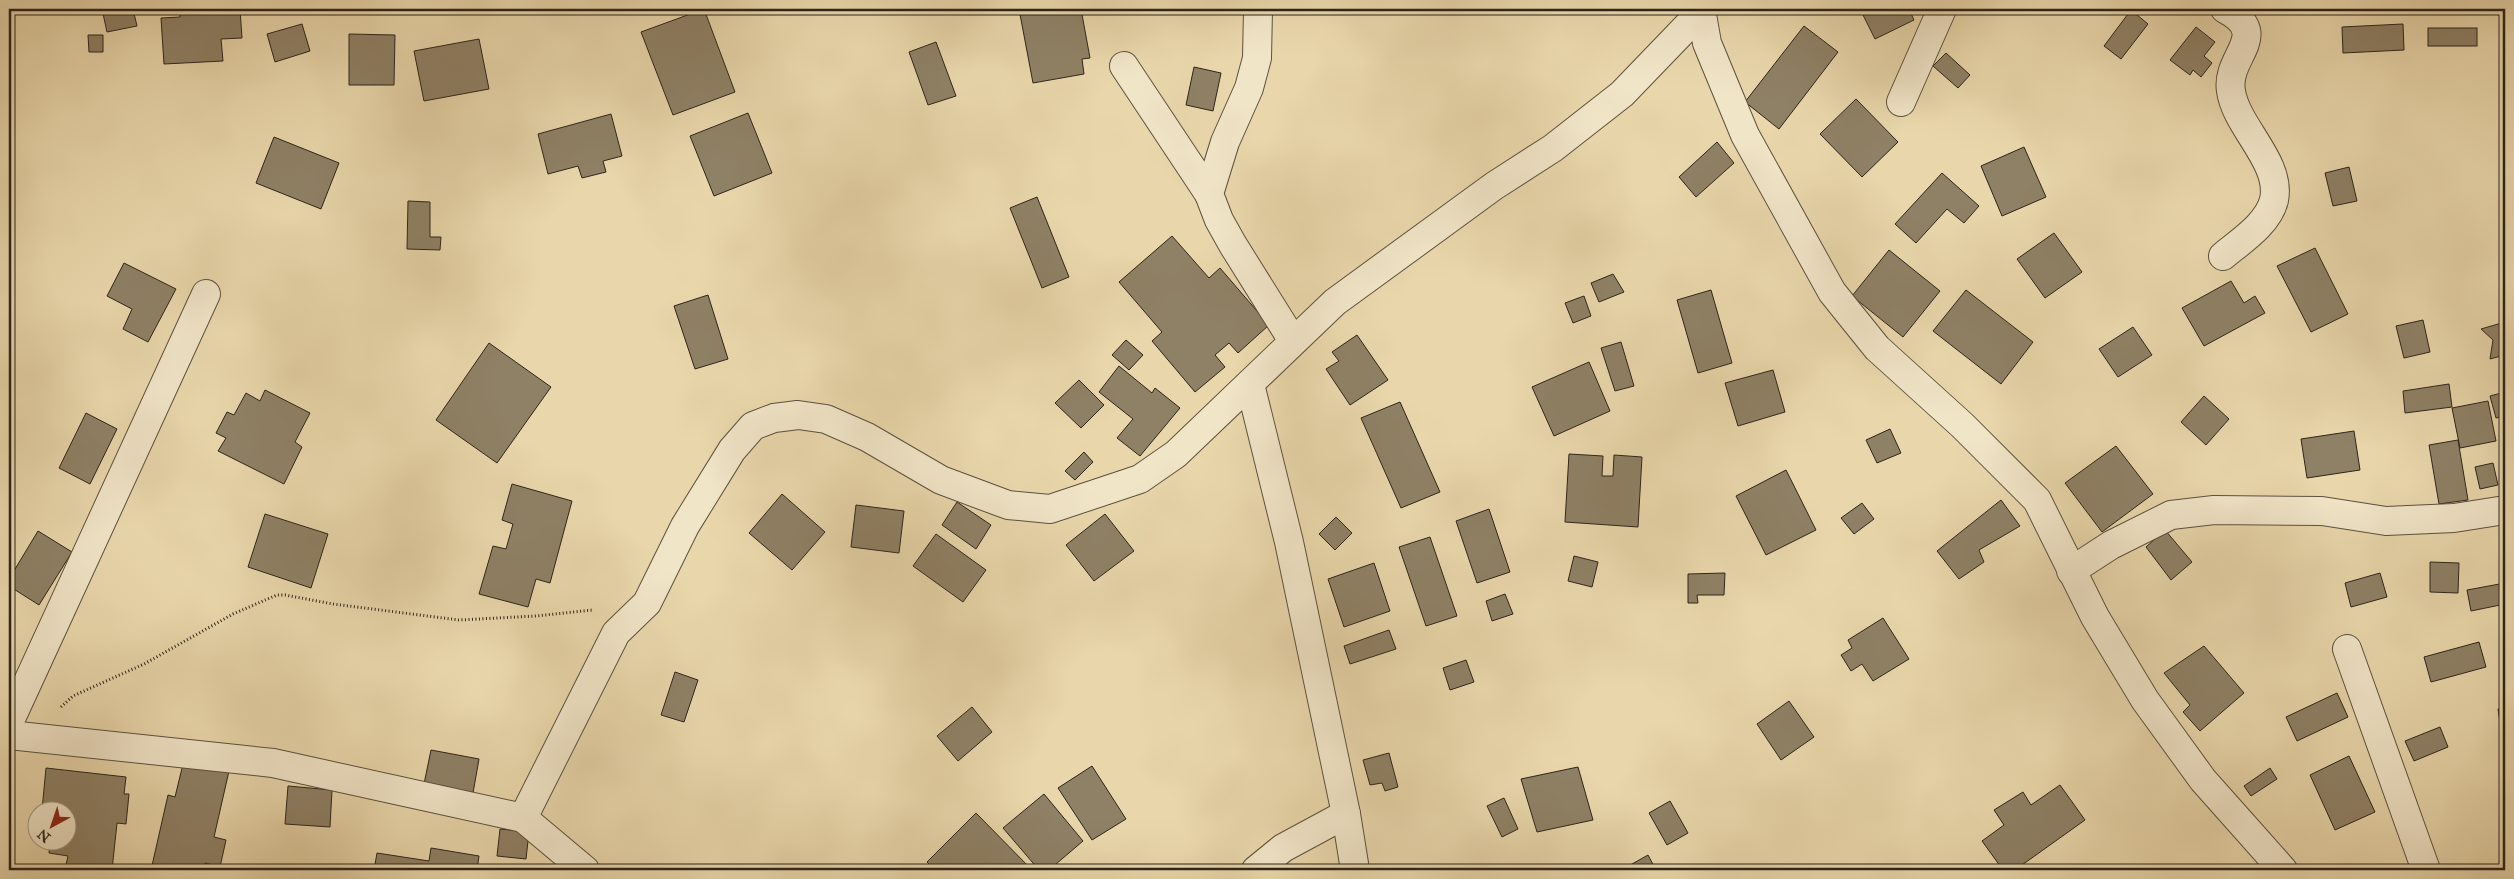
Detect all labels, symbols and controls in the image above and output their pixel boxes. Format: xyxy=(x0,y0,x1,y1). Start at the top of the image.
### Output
north arrow xyxy=(28,802,78,852)
text: N xyxy=(34,825,54,846)

